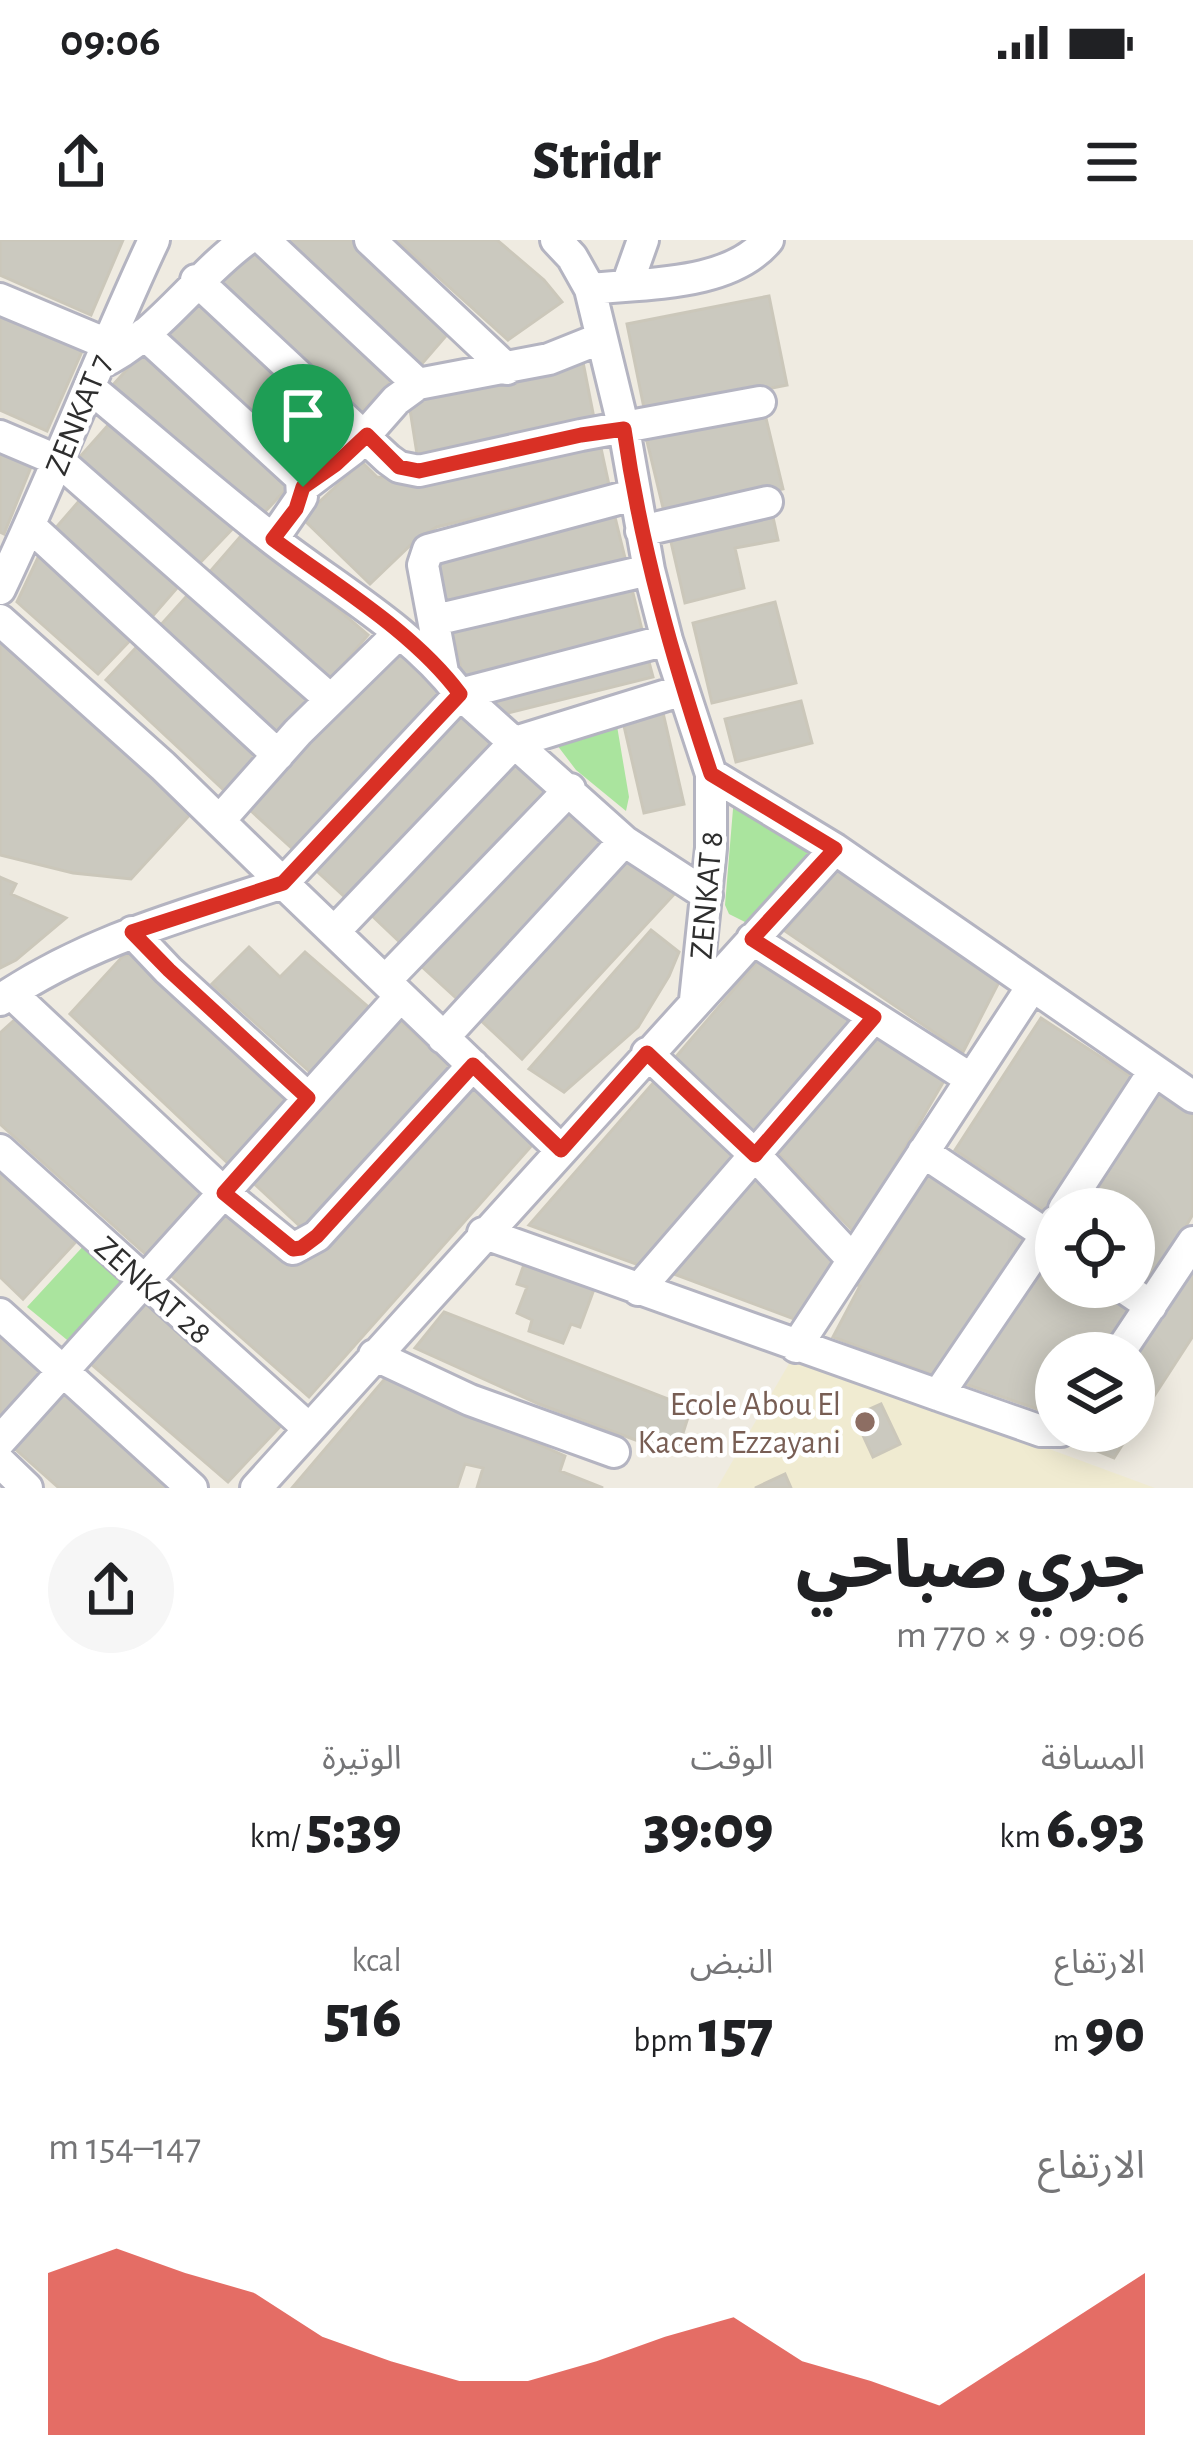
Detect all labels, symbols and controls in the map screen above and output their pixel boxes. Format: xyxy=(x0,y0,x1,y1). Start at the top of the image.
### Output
text: 09:06 xyxy=(60,19,161,64)
icon: share xyxy=(48,129,114,195)
icon: menu xyxy=(1079,129,1145,195)
text: Stridr xyxy=(532,135,661,189)
street label: ZENKAT 7 xyxy=(40,350,118,480)
pin xyxy=(252,364,354,487)
icon: arrive xyxy=(270,382,336,448)
street label: ZENKAT 8 xyxy=(685,830,730,961)
map controls xyxy=(1035,1188,1155,1452)
button: locate xyxy=(1035,1188,1155,1308)
street label: ZENKAT 28 xyxy=(88,1231,217,1351)
button: layers xyxy=(1035,1332,1155,1452)
place label: Ecole Abou El Kacem Ezzayani xyxy=(638,1389,841,1460)
marker: Ecole Abou El Kacem Ezzayani xyxy=(852,1409,878,1435)
button: share xyxy=(48,1527,174,1653)
text: جري صباحي xyxy=(796,1534,1145,1600)
text: 09:06 · 9 × 770 m xyxy=(896,1616,1145,1655)
text: الوتيرة xyxy=(322,1743,402,1776)
text: الوقت xyxy=(691,1743,773,1776)
text: المسافة xyxy=(1041,1743,1145,1776)
text: 5:39 xyxy=(306,1799,402,1859)
text: 39:09 xyxy=(644,1799,773,1859)
text: 6.93 xyxy=(1046,1799,1145,1859)
text: /km xyxy=(250,1821,306,1854)
text: km xyxy=(999,1821,1046,1854)
text: kcal xyxy=(351,1945,402,1978)
text: النبض xyxy=(690,1947,773,1980)
text: الارتفاع xyxy=(1054,1947,1145,1980)
text: 516 xyxy=(324,1988,402,2048)
text: 157 xyxy=(699,2003,773,2063)
text: 90 xyxy=(1085,2003,1145,2063)
text: bpm xyxy=(633,2025,699,2058)
text: m xyxy=(1053,2025,1085,2058)
text: 147–154 m xyxy=(48,2128,201,2167)
text: الارتفاع xyxy=(1038,2147,1145,2186)

